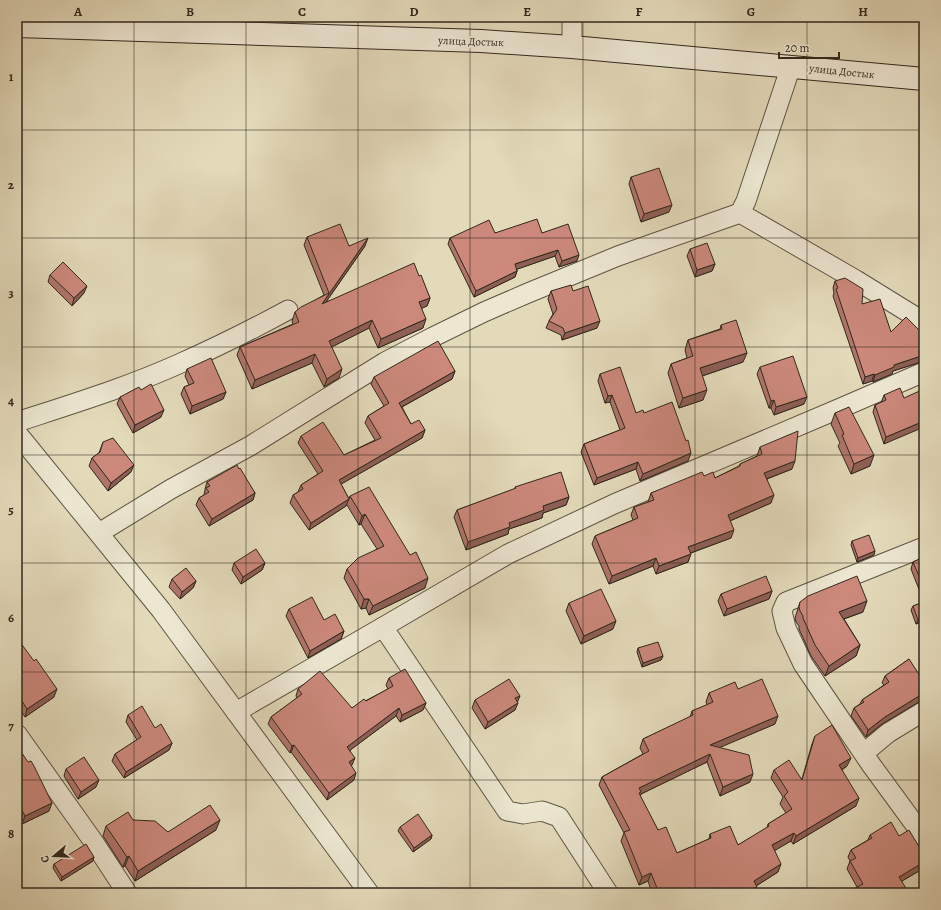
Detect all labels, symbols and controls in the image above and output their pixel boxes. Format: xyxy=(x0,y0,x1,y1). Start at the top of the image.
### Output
text: A xyxy=(73,3,83,20)
text: B xyxy=(186,3,194,20)
text: C xyxy=(298,3,306,20)
text: D xyxy=(409,3,419,20)
text: E xyxy=(523,3,531,20)
text: F xyxy=(636,3,643,20)
text: G xyxy=(747,3,755,20)
text: H xyxy=(858,3,868,20)
street label: улица Достык xyxy=(437,33,504,50)
scale bar xyxy=(779,34,839,60)
text: 20 m xyxy=(785,40,809,56)
street label: улица Достык xyxy=(808,61,876,82)
text: 1 xyxy=(9,68,14,85)
text: 2 xyxy=(8,176,15,193)
text: 3 xyxy=(8,284,14,301)
text: 4 xyxy=(8,392,14,409)
text: 5 xyxy=(8,501,14,518)
text: 6 xyxy=(8,609,14,626)
text: 7 xyxy=(8,717,14,734)
text: 8 xyxy=(8,825,14,842)
north arrow xyxy=(34,836,74,876)
text: С xyxy=(37,853,53,865)

